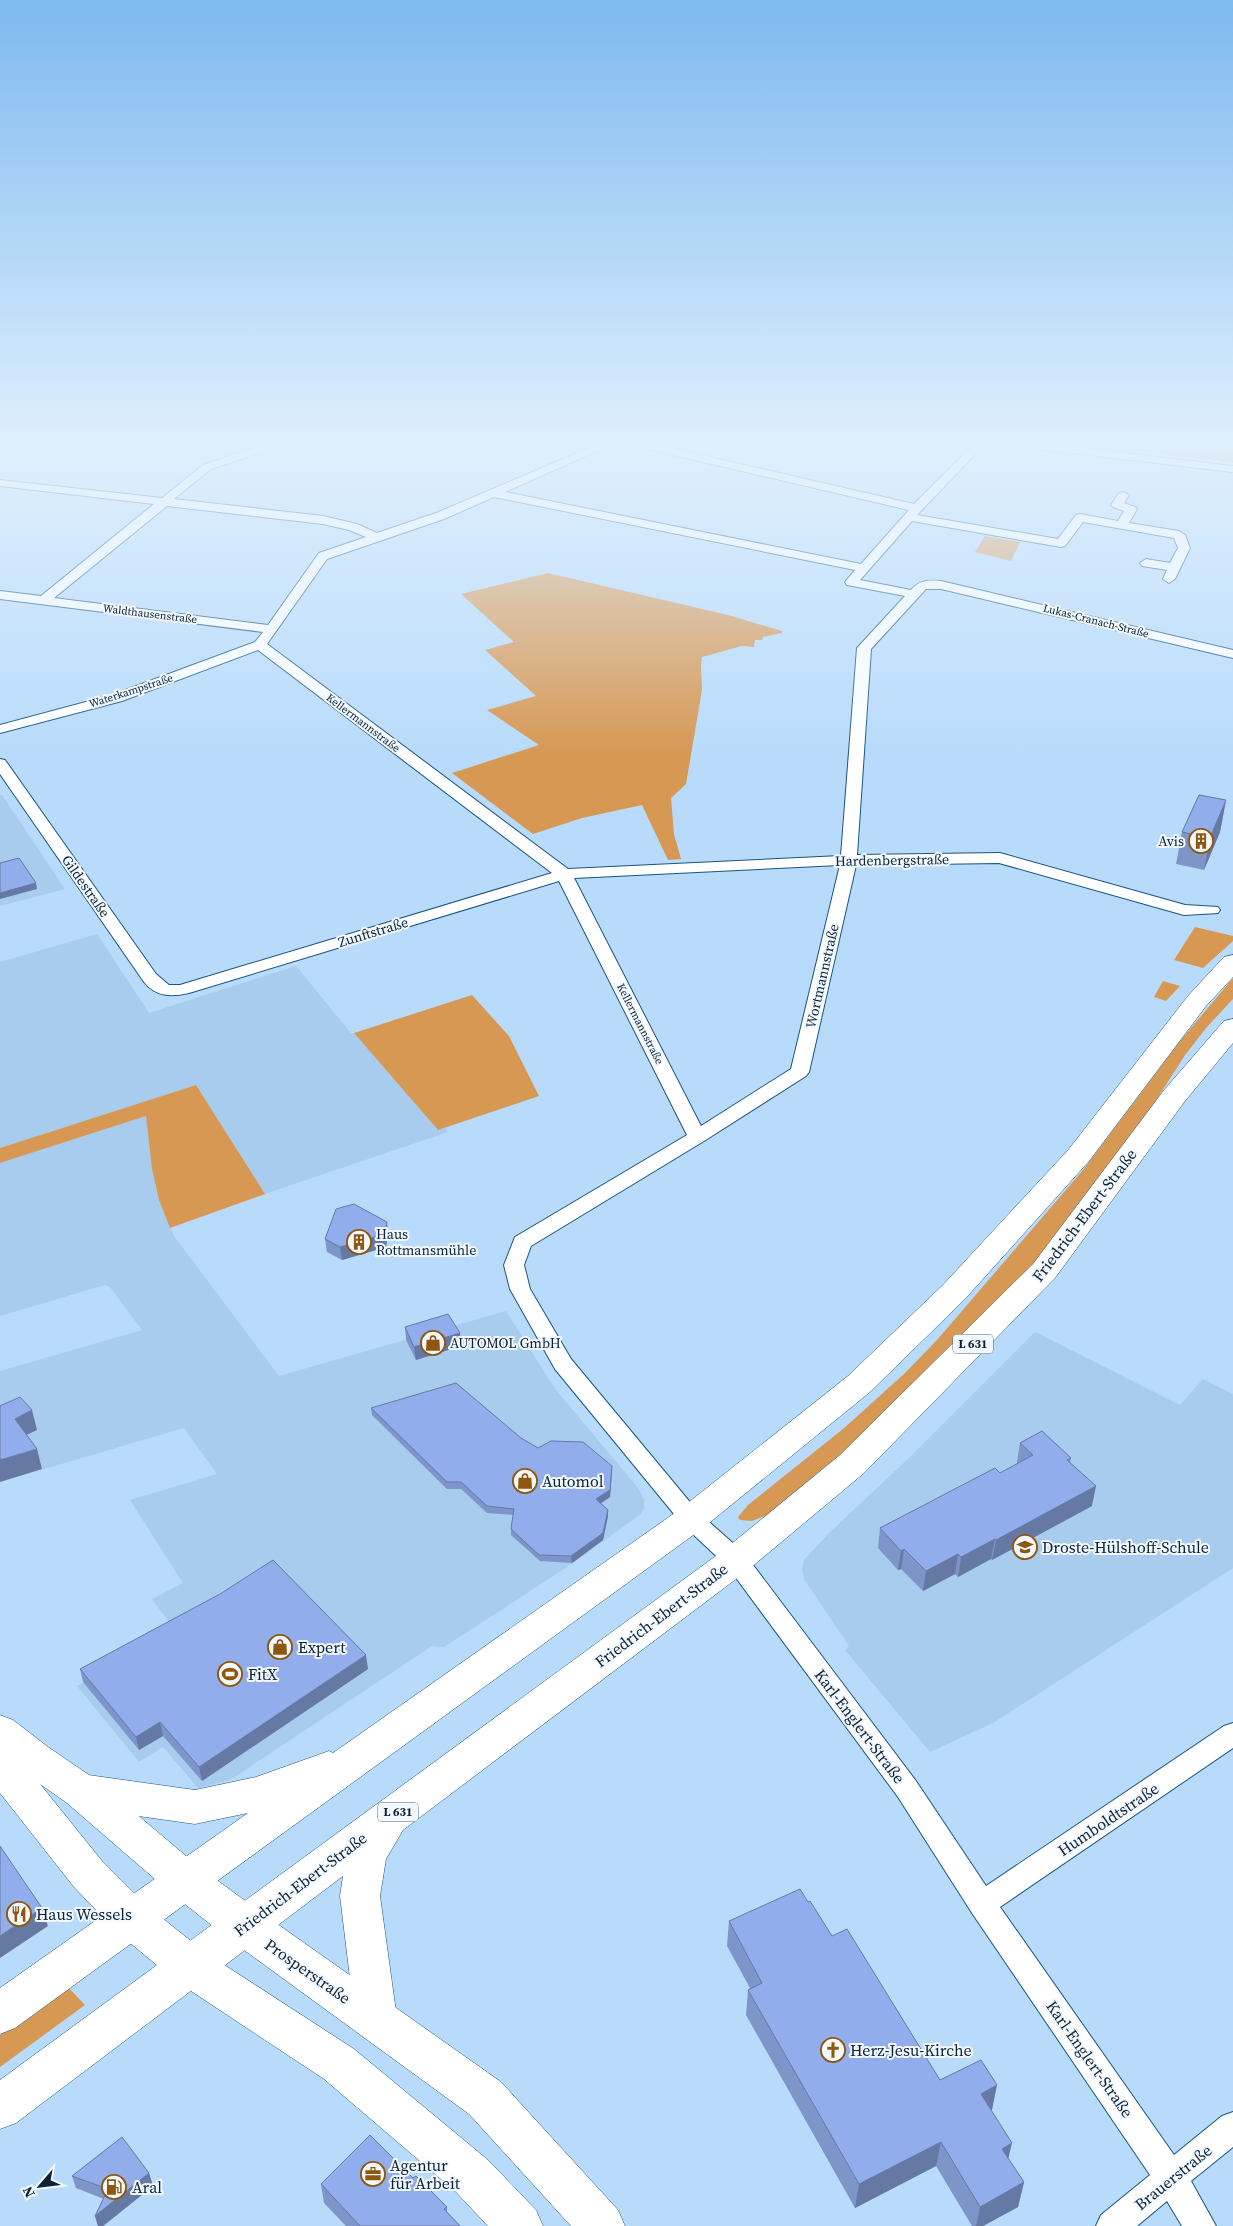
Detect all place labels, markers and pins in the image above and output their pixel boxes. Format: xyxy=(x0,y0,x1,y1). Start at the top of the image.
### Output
building icon: Avis xyxy=(1188,828,1214,854)
place label: Avis xyxy=(1158,831,1184,851)
place label: Haus Rottmansmühle xyxy=(376,1224,476,1260)
building icon: Haus Rottmansmühle xyxy=(346,1229,372,1255)
shop icon: AUTOMOL GmbH xyxy=(420,1330,446,1356)
place label: AUTOMOL GmbH xyxy=(450,1333,561,1353)
shop icon: Automol xyxy=(512,1468,538,1494)
place label: Automol xyxy=(542,1470,604,1492)
school or university icon: Droste-Hülshoff-Schule xyxy=(1012,1534,1038,1560)
place label: Droste-Hülshoff-Schule xyxy=(1042,1536,1209,1558)
shop icon: Expert xyxy=(267,1634,293,1660)
place label: Expert xyxy=(298,1636,346,1658)
sports icon: FitX xyxy=(217,1661,243,1687)
place label: FitX xyxy=(248,1663,278,1685)
restaurant icon: Haus Wessels xyxy=(6,1901,32,1927)
place label: Haus Wessels xyxy=(36,1903,132,1925)
church icon: Herz-Jesu-Kirche xyxy=(820,2037,846,2063)
place label: Herz-Jesu-Kirche xyxy=(850,2039,972,2061)
place label: Agentur für Arbeit xyxy=(390,2154,461,2194)
office icon: Agentur für Arbeit xyxy=(360,2161,386,2187)
fuel station icon: Aral xyxy=(101,2174,127,2200)
place label: Aral xyxy=(132,2176,162,2198)

